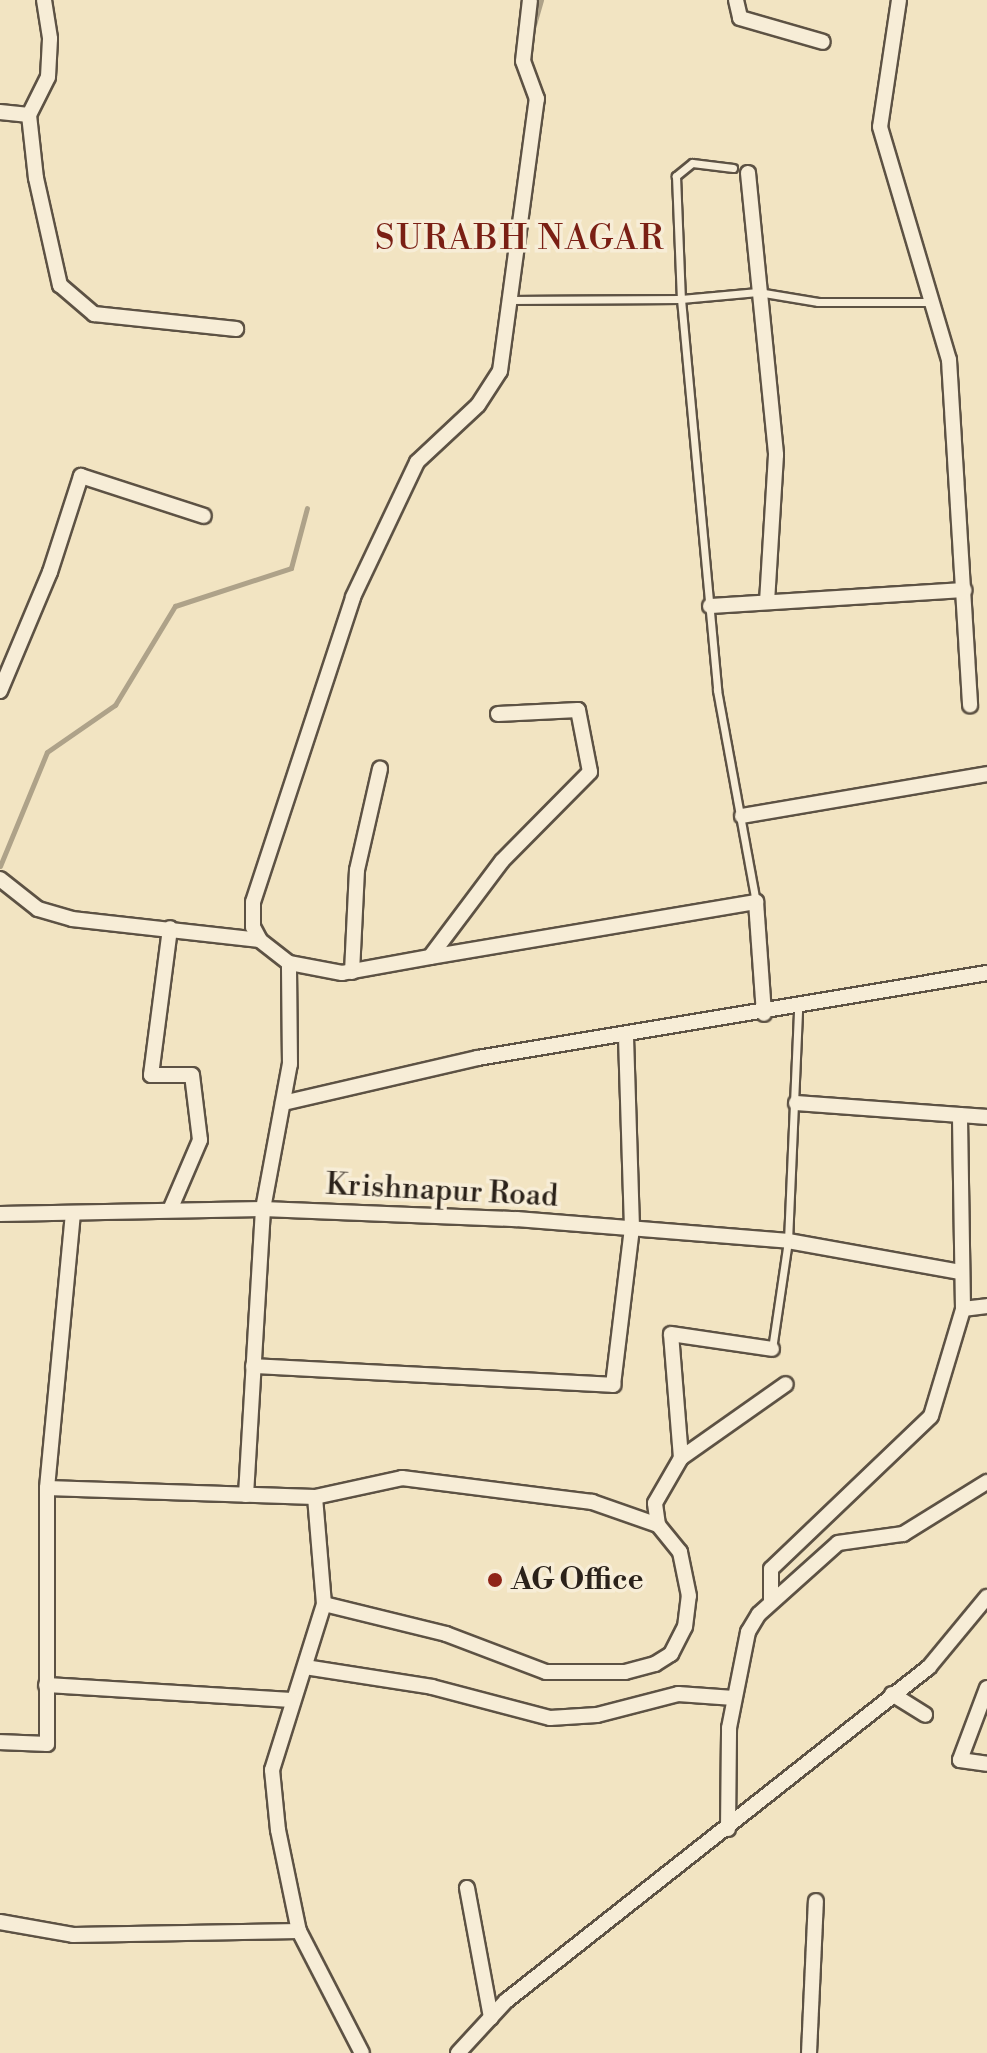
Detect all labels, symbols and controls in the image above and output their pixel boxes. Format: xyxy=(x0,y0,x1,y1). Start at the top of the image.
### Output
district label: SURABH NAGAR xyxy=(375,220,665,260)
street label: Krishnapur Road xyxy=(325,1167,559,1215)
place label: AG Office xyxy=(511,1562,644,1598)
marker: AG Office xyxy=(486,1571,504,1589)

